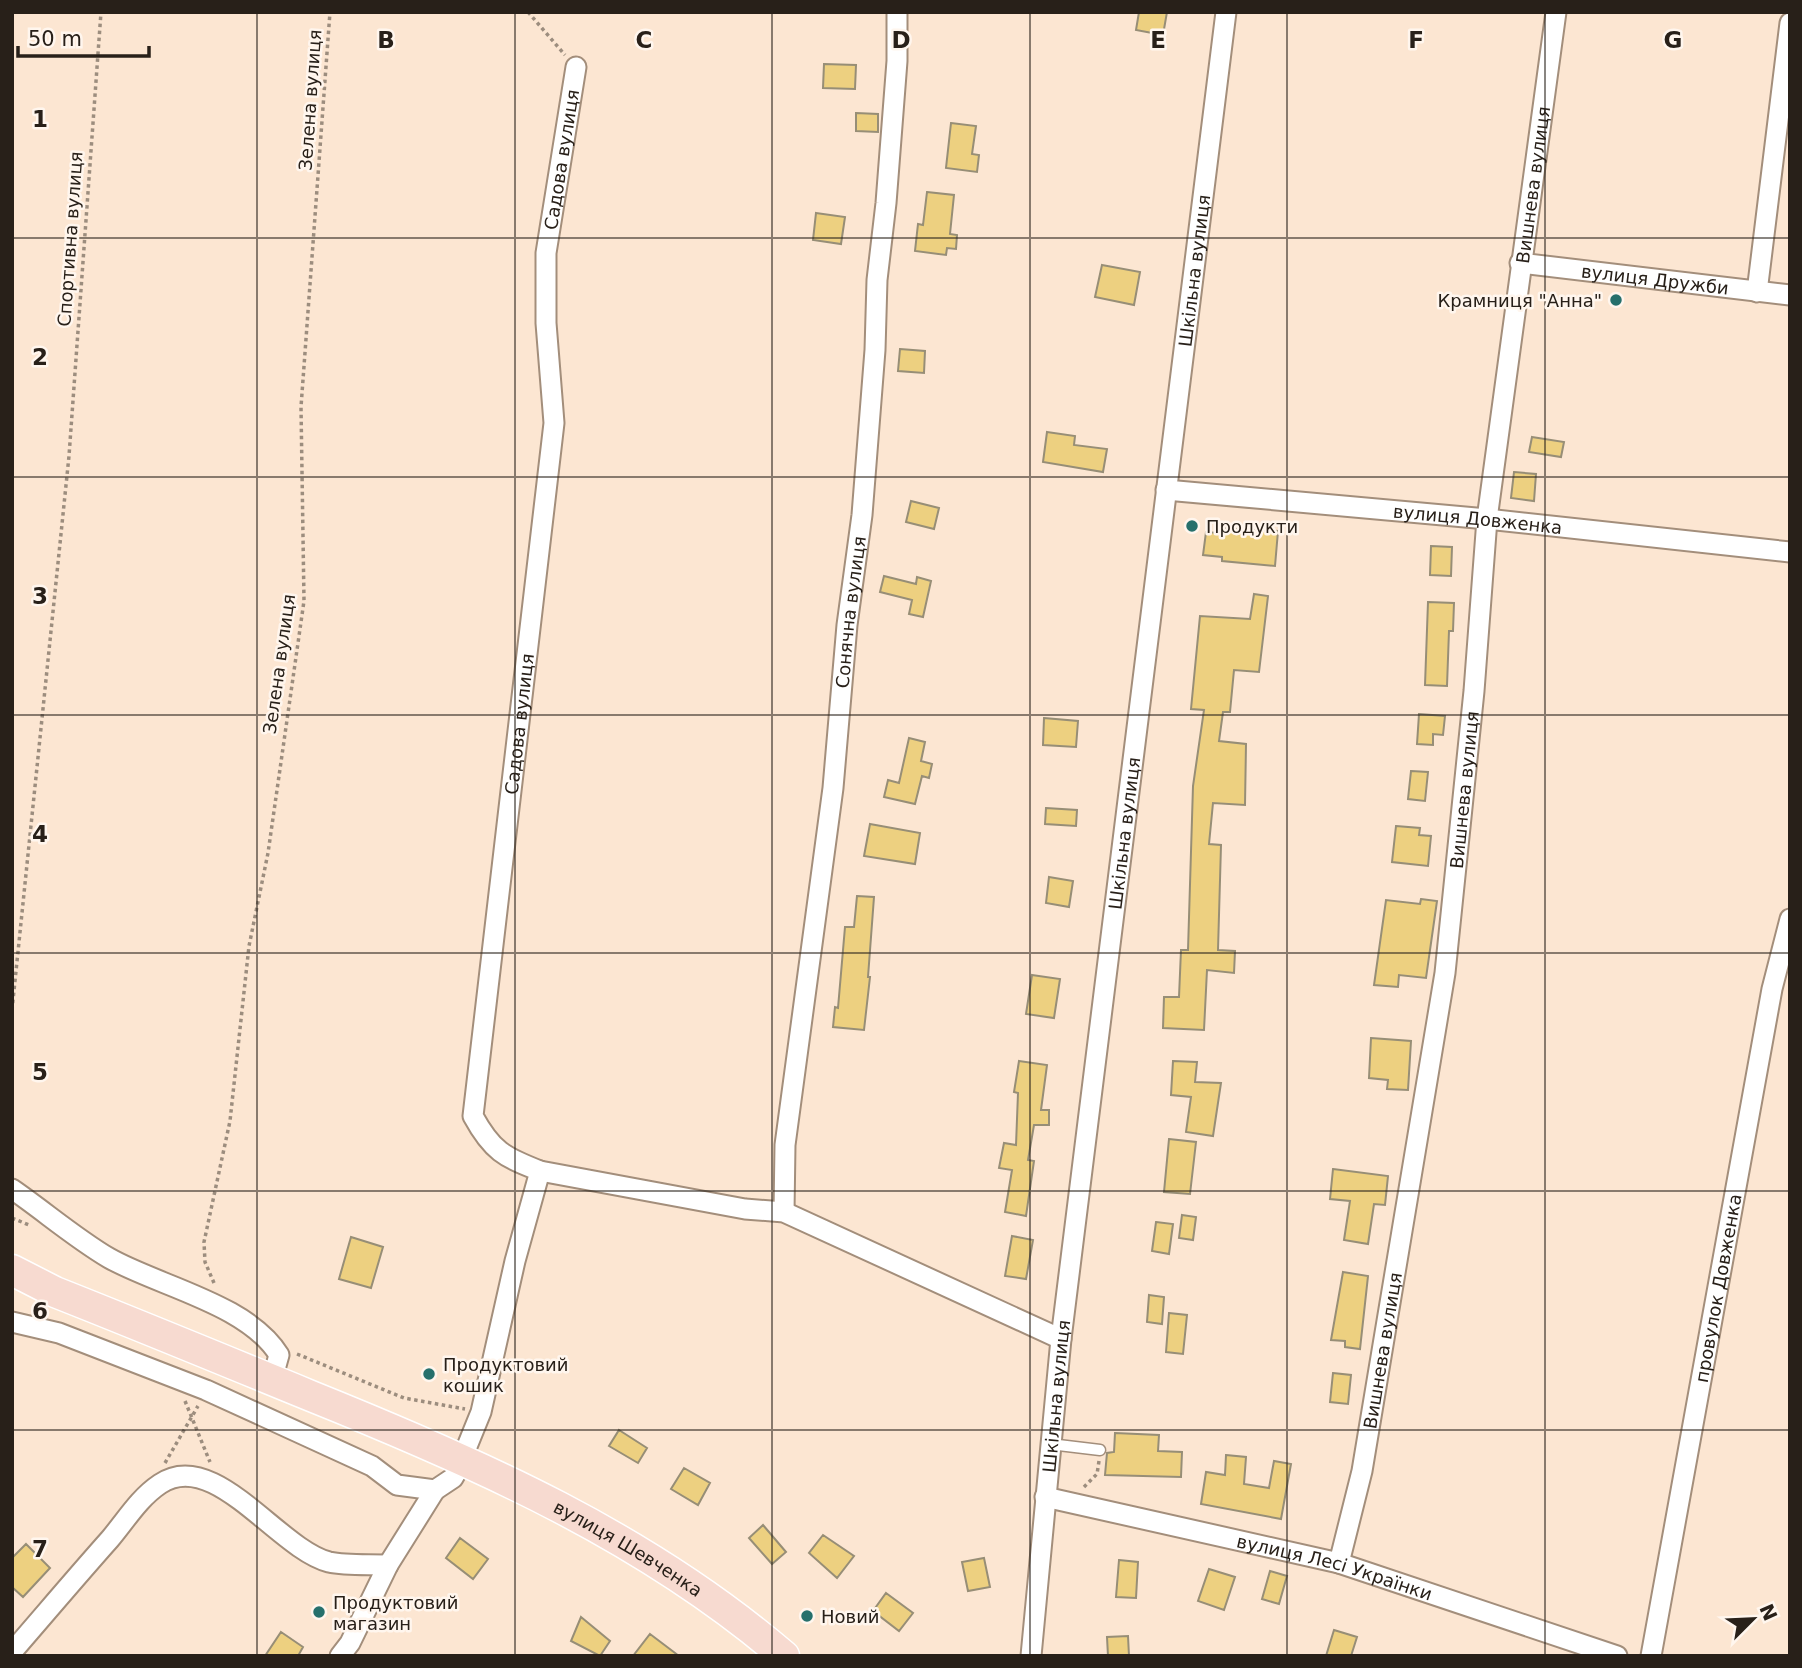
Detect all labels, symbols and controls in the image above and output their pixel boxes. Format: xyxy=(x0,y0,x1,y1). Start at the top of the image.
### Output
scale bar xyxy=(18,14,149,58)
text: 50 m xyxy=(28,27,82,51)
text: B xyxy=(377,27,395,53)
text: C xyxy=(636,27,652,53)
text: D xyxy=(891,27,911,53)
text: E xyxy=(1150,27,1166,53)
text: F xyxy=(1408,27,1424,53)
text: G xyxy=(1664,27,1682,53)
street label: Зелена вулиця xyxy=(295,29,325,171)
street label: Садова вулиця xyxy=(539,88,583,231)
street label: Вишнева вулиця xyxy=(1511,105,1554,265)
text: 1 xyxy=(32,106,48,132)
street label: Спортивна вулиця xyxy=(53,151,87,327)
street label: Шкільна вулиця xyxy=(1174,193,1214,348)
street label: вулиця Дружби xyxy=(1580,260,1730,298)
place label: Крамниця "Анна" xyxy=(1437,290,1602,311)
marker: Крамниця "Анна" xyxy=(1608,292,1624,308)
text: 2 xyxy=(32,344,48,370)
street label: вулиця Довженка xyxy=(1392,500,1563,538)
place label: Продукти xyxy=(1206,516,1298,537)
marker: Продукти xyxy=(1184,518,1200,534)
street label: Сонячна вулиця xyxy=(831,535,870,689)
text: 3 xyxy=(32,583,48,609)
street label: Зелена вулиця xyxy=(259,593,299,735)
street label: Садова вулиця xyxy=(500,652,537,796)
street label: Вишнева вулиця xyxy=(1445,710,1482,870)
street label: Шкільна вулиця xyxy=(1104,756,1144,911)
text: 4 xyxy=(32,821,48,847)
text: 5 xyxy=(32,1059,48,1085)
street label: провулок Довженка xyxy=(1690,1192,1745,1384)
street label: Вишнева вулиця xyxy=(1359,1271,1405,1430)
text: 6 xyxy=(32,1298,48,1324)
street label: Шкільна вулиця xyxy=(1038,1319,1074,1474)
place label: Продуктовий кошик xyxy=(443,1354,568,1396)
marker: Продуктовий кошик xyxy=(421,1366,437,1382)
street label: вулиця Шевченка xyxy=(550,1496,707,1601)
street label: вулиця Лесі Українки xyxy=(1235,1530,1435,1604)
text: 7 xyxy=(32,1536,48,1562)
north arrow xyxy=(1718,1584,1788,1654)
place label: Продуктовий магазин xyxy=(333,1592,458,1634)
text: N xyxy=(1755,1600,1782,1624)
marker: Продуктовий магазин xyxy=(311,1604,327,1620)
place label: Новий xyxy=(821,1606,880,1627)
marker: Новий xyxy=(799,1608,815,1624)

